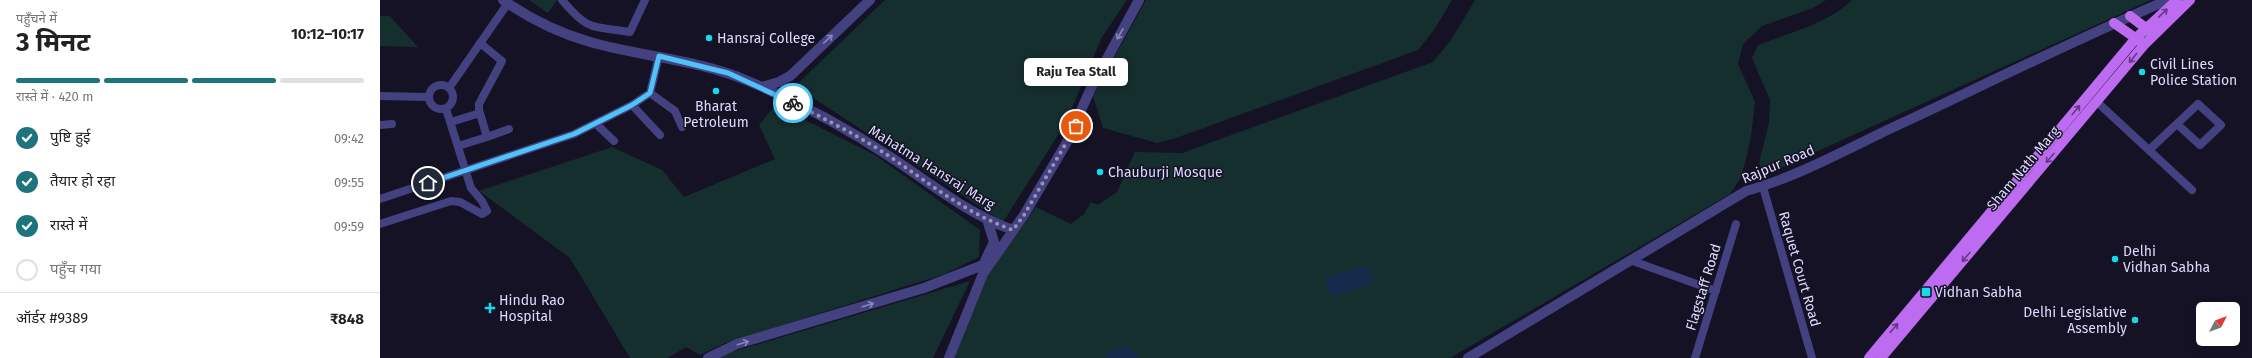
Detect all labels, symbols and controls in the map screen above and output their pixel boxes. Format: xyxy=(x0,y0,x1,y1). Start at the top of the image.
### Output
one-way arrow xyxy=(2158,9,2168,18)
text: पहुँचने में xyxy=(16,11,57,26)
text: 10:12–10:17 xyxy=(291,25,364,43)
text: 3 मिनट xyxy=(16,27,90,58)
one-way arrow xyxy=(1115,28,1123,40)
place label: Hansraj College xyxy=(717,30,815,47)
marker: Hansraj College xyxy=(704,33,714,43)
one-way arrow xyxy=(823,34,833,44)
one-way arrow xyxy=(2129,53,2138,63)
place label: Civil Lines Police Station xyxy=(2150,56,2237,89)
callout: Raju Tea Stall xyxy=(1024,58,1128,86)
text: Raju Tea Stall xyxy=(1036,64,1116,79)
marker: Civil Lines Police Station xyxy=(2137,67,2147,77)
courier xyxy=(773,83,813,123)
marker: Bharat Petroleum xyxy=(711,86,721,96)
text: रास्ते में · 420 m xyxy=(16,89,93,104)
icon: bike xyxy=(782,92,804,114)
place label: Bharat Petroleum xyxy=(683,98,749,131)
one-way arrow xyxy=(2071,104,2080,115)
pin xyxy=(1059,109,1093,143)
icon: bag xyxy=(1065,115,1087,137)
street label: Mahatma Hansraj Marg xyxy=(865,122,999,214)
street label: Sham Nath Marg xyxy=(1983,122,2064,214)
icon: check xyxy=(16,127,38,149)
text: पुष्टि हुई xyxy=(50,128,90,146)
text: 09:42 xyxy=(334,131,364,146)
street label: Rajpur Road xyxy=(1739,141,1817,187)
one-way arrow xyxy=(2045,152,2054,163)
place label: Chauburji Mosque xyxy=(1108,164,1223,181)
pin xyxy=(411,166,445,200)
marker: Chauburji Mosque xyxy=(1095,167,1105,177)
icon: check xyxy=(16,171,38,193)
text: तैयार हो रहा xyxy=(50,172,115,190)
icon: home xyxy=(417,172,439,194)
text: 09:55 xyxy=(334,175,364,190)
street label: Raquet Court Road xyxy=(1775,210,1824,329)
icon: check xyxy=(16,215,38,237)
text: रास्ते में xyxy=(50,216,87,234)
text: 09:59 xyxy=(334,219,364,234)
street label: Flagstaff Road xyxy=(1682,242,1725,333)
place label: Delhi Vidhan Sabha xyxy=(2123,243,2210,276)
one-way arrow xyxy=(1961,252,1970,262)
marker: Delhi Vidhan Sabha xyxy=(2110,254,2120,264)
text: पहुँच गया xyxy=(50,260,101,278)
place label: Vidhan Sabha xyxy=(1935,284,2022,301)
marker: Vidhan Sabha xyxy=(1920,286,1932,298)
place label: Hindu Rao Hospital xyxy=(499,292,565,325)
one-way arrow xyxy=(861,301,874,308)
marker: Hindu Rao Hospital xyxy=(484,302,496,314)
north arrow xyxy=(2196,302,2240,346)
map controls xyxy=(2196,302,2240,346)
place label: Delhi Legislative Assembly xyxy=(2023,304,2127,337)
text: ऑर्डर #9389 xyxy=(16,309,88,327)
text: ₹848 xyxy=(330,310,364,328)
marker: Delhi Legislative Assembly xyxy=(2130,315,2140,325)
one-way arrow xyxy=(1890,322,1898,333)
one-way arrow xyxy=(737,339,750,346)

